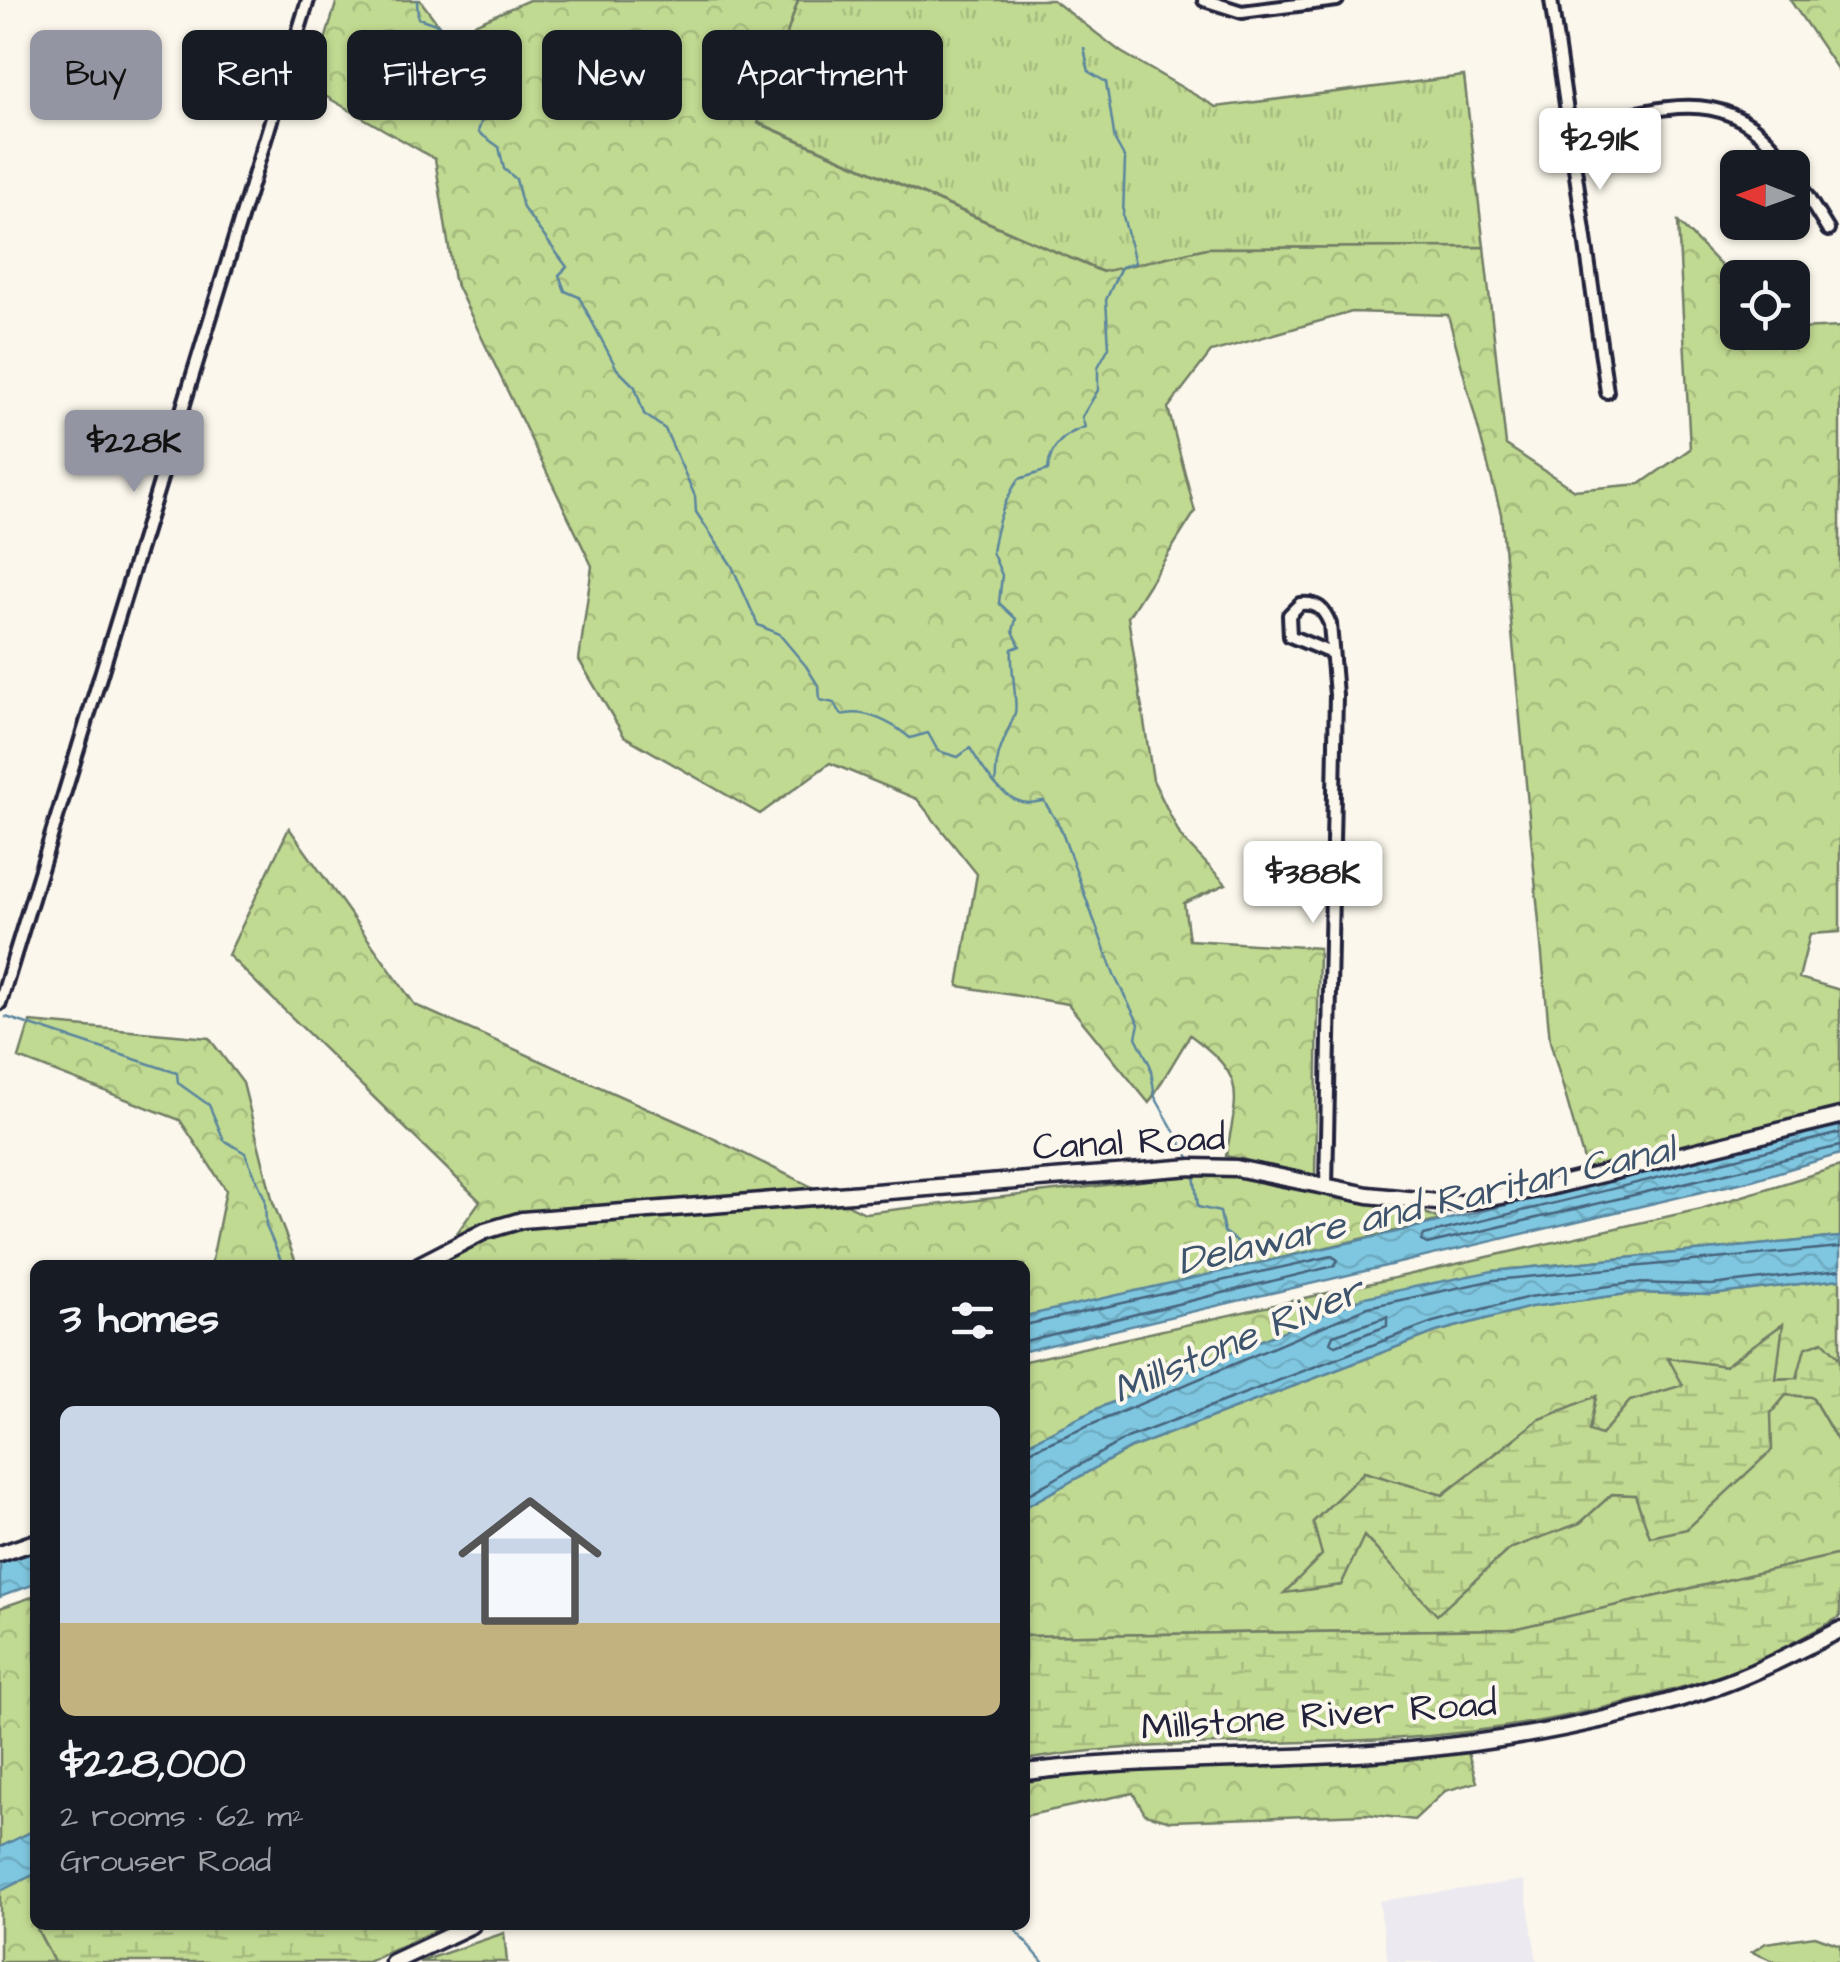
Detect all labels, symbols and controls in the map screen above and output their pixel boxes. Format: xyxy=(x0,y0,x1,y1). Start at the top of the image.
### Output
chip: Buy xyxy=(30,30,162,120)
chip: Rent xyxy=(182,30,327,120)
chip: Filters xyxy=(347,30,522,120)
chip: New xyxy=(542,30,682,120)
chip: Apartment xyxy=(702,30,943,120)
pin: $291K xyxy=(1530,108,1670,193)
text: $291K xyxy=(1561,118,1639,163)
north arrow xyxy=(1720,150,1810,240)
map controls xyxy=(1720,150,1810,350)
button: locate xyxy=(1720,260,1810,350)
pin: $228K xyxy=(64,410,204,495)
text: $228K xyxy=(87,420,181,465)
pin: $388K xyxy=(1243,841,1383,926)
text: $388K xyxy=(1266,851,1360,896)
street label: Canal Road xyxy=(1031,1112,1227,1174)
water label: Delaware and Raritan Canal xyxy=(1172,1121,1684,1290)
water label: Millstone River xyxy=(1104,1262,1375,1419)
text: 3 homes xyxy=(60,1291,219,1349)
icon: filters xyxy=(945,1293,1000,1348)
icon: home xyxy=(440,1471,620,1651)
street label: Millstone River Road xyxy=(1139,1678,1499,1754)
text: $228,000 xyxy=(60,1736,246,1794)
text: 2 rooms · 62 m² xyxy=(60,1794,304,1839)
text: Grouser Road xyxy=(60,1839,271,1884)

